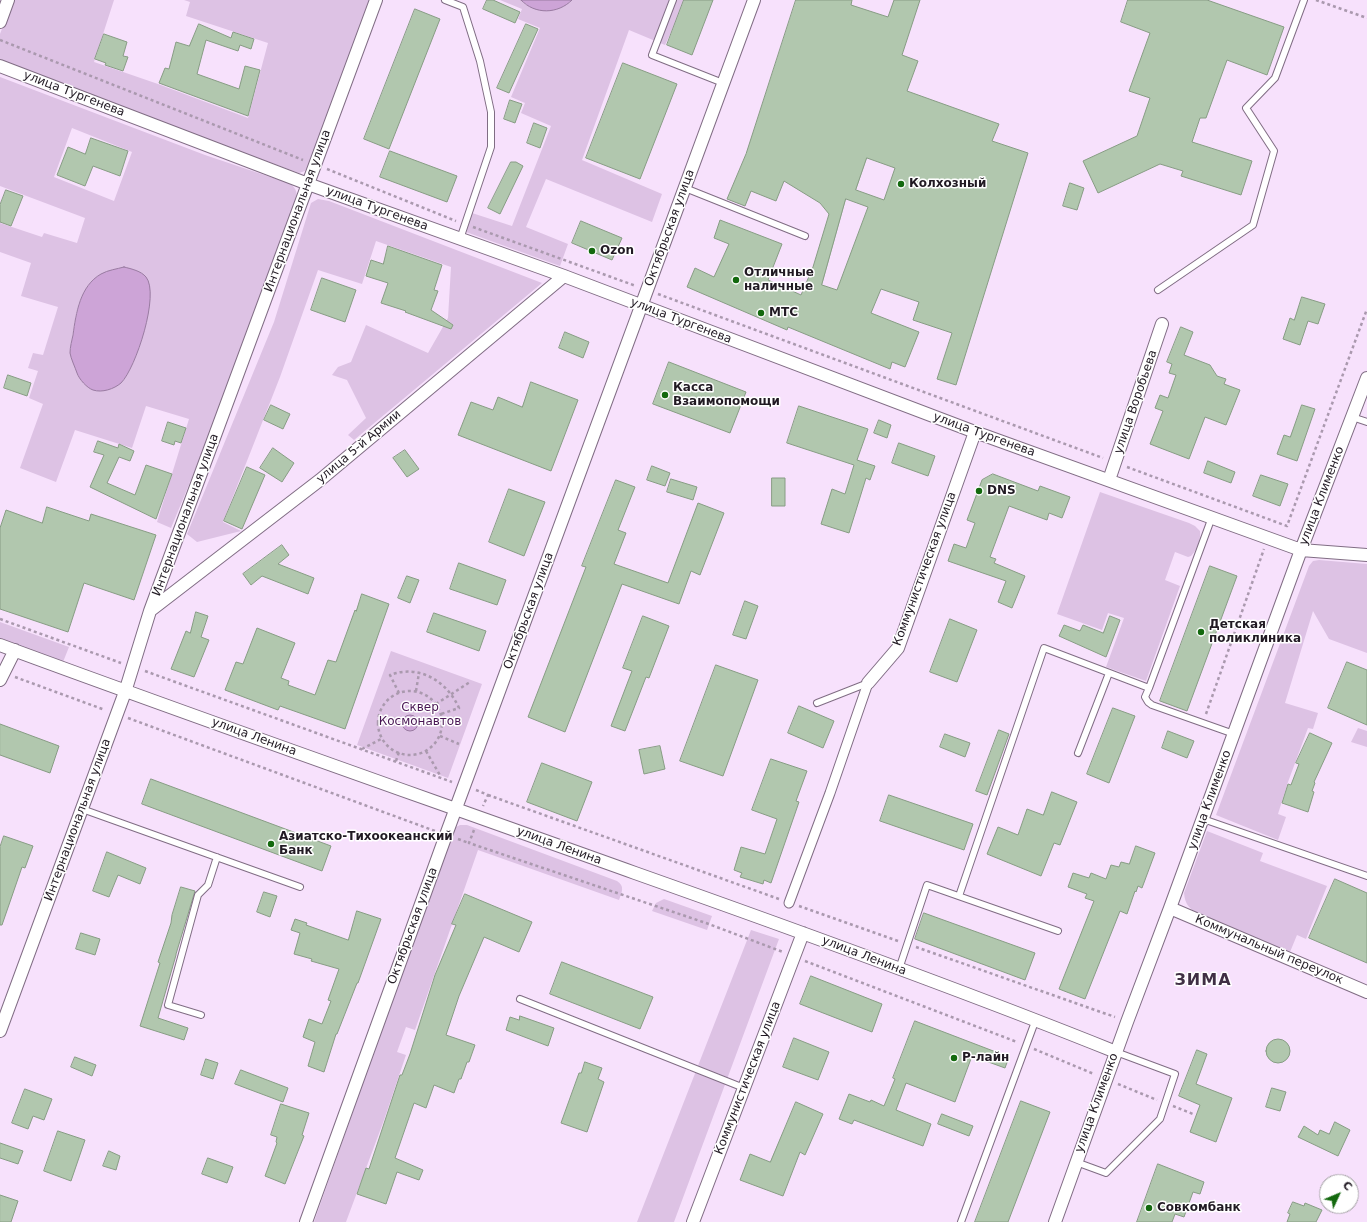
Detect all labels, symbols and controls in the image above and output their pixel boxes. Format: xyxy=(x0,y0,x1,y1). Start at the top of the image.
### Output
street label: улица Тургенева xyxy=(21,68,127,120)
street label: Интернациональная улица xyxy=(262,128,334,294)
street label: Октябрьская улица xyxy=(642,168,698,288)
place label: Колхозный xyxy=(909,177,986,191)
marker: Колхозный xyxy=(896,179,906,189)
street label: улица Тургенева xyxy=(324,184,430,234)
place label: Ozon xyxy=(600,244,634,258)
marker: Ozon xyxy=(587,246,597,256)
place label: Отличные наличные xyxy=(744,266,814,294)
marker: Отличные наличные xyxy=(731,275,741,285)
street label: улица Тургенева xyxy=(628,295,734,347)
place label: МТС xyxy=(769,306,798,320)
marker: МТС xyxy=(756,308,766,318)
street label: улица Воробьева xyxy=(1111,348,1161,456)
place label: Касса Взаимопомощи xyxy=(673,381,780,409)
marker: Касса Взаимопомощи xyxy=(660,390,670,400)
street label: улица 5-й Армии xyxy=(314,407,404,487)
street label: улица Тургенева xyxy=(931,410,1037,460)
street label: Интернациональная улица xyxy=(150,432,222,598)
street label: улица Клименко xyxy=(1297,445,1347,547)
place label: DNS xyxy=(987,484,1016,498)
marker: DNS xyxy=(974,486,984,496)
street label: Коммунистическая улица xyxy=(890,490,960,648)
street label: Октябрьская улица xyxy=(501,551,557,671)
place label: Детская поликлиника xyxy=(1209,618,1301,646)
marker: Детская поликлиника xyxy=(1196,627,1206,637)
park label: Сквер Космонавтов xyxy=(379,701,461,729)
street label: улица Ленина xyxy=(210,715,298,759)
street label: Интернациональная улица xyxy=(42,737,114,903)
street label: улица Клименко xyxy=(1185,748,1235,852)
street label: улица Ленина xyxy=(515,824,603,868)
place label: Азиатско-Тихоокеанский Банк xyxy=(279,830,453,858)
marker: Азиатско-Тихоокеанский Банк xyxy=(266,839,276,849)
street label: Октябрьская улица xyxy=(385,866,441,986)
street label: Коммунальный переулок xyxy=(1193,912,1345,988)
street label: улица Ленина xyxy=(820,933,908,979)
district label: ЗИМА xyxy=(1174,971,1232,991)
street label: Коммунистическая улица xyxy=(712,999,784,1157)
place label: Р-лайн xyxy=(962,1051,1009,1065)
street label: улица Клименко xyxy=(1072,1051,1122,1155)
marker: Р-лайн xyxy=(949,1053,959,1063)
north arrow xyxy=(1319,1174,1359,1214)
text: С xyxy=(1340,1179,1355,1193)
place label: Совкомбанк xyxy=(1157,1201,1241,1215)
marker: Совкомбанк xyxy=(1144,1203,1154,1213)

